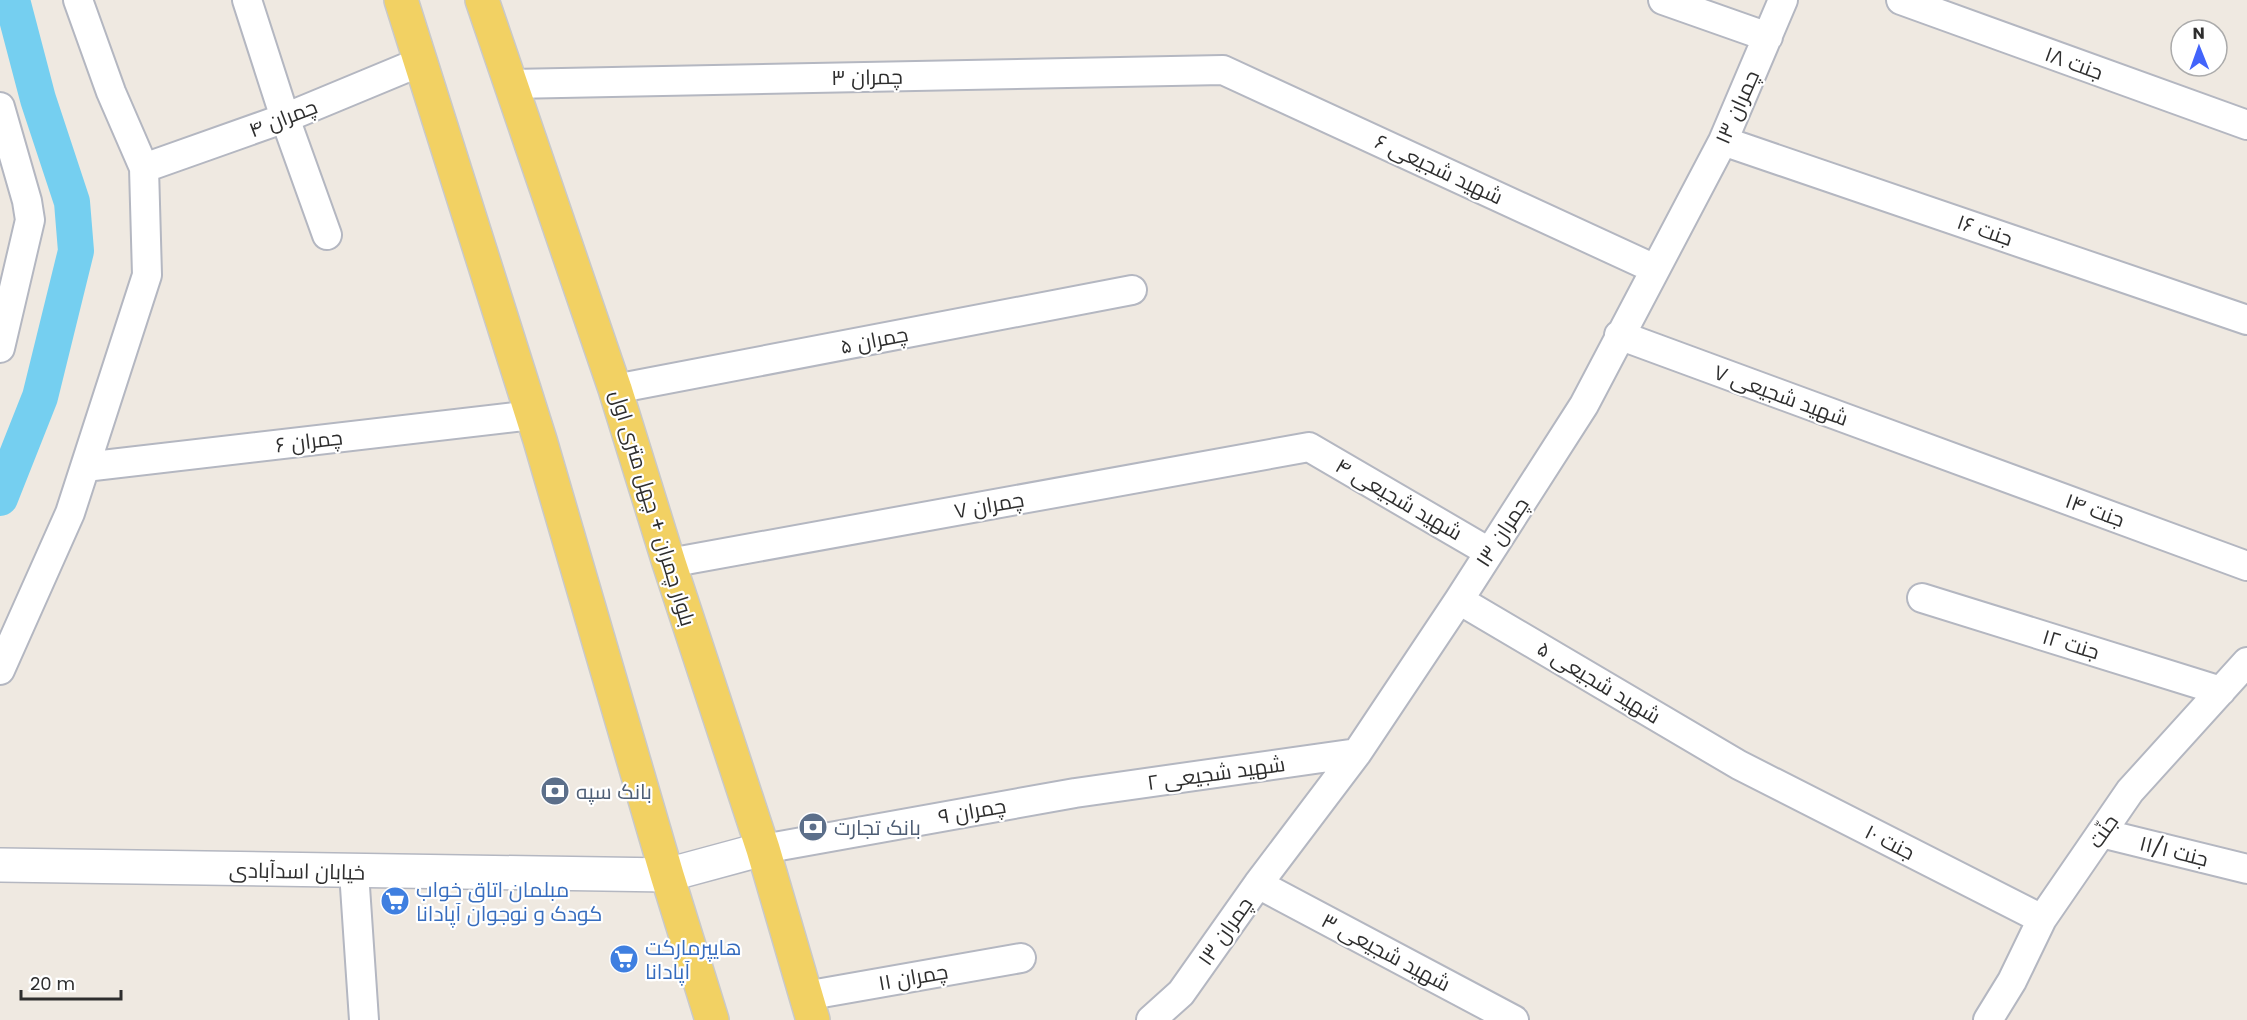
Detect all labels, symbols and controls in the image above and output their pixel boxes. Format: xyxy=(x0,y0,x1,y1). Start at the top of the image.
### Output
north arrow xyxy=(2169,18,2229,78)
text: N xyxy=(2193,22,2205,45)
street label: جنت ۱۸ xyxy=(2041,39,2107,87)
street label: چمران ۳ xyxy=(831,62,903,92)
street label: چمران ۱۳ xyxy=(1708,65,1766,149)
street label: چمران ۴ xyxy=(245,92,321,144)
street label: شهید شجیعی ۶ xyxy=(1370,127,1508,211)
street label: جنت ۱۶ xyxy=(1953,207,2017,253)
street label: چمران ۵ xyxy=(837,319,911,361)
street label: شهید شجیعی ۷ xyxy=(1710,357,1852,433)
street label: بلوار چمران + چهل متری اول xyxy=(603,386,703,630)
street label: چمران ۶ xyxy=(274,422,344,460)
street label: شهید شجیعی ۴ xyxy=(1330,451,1468,547)
street label: چمران ۷ xyxy=(952,485,1026,525)
street label: جنت ۱۴ xyxy=(2061,486,2129,534)
street label: چمران ۱۳ xyxy=(1469,491,1535,573)
street label: جنت ۱۲ xyxy=(2039,622,2103,666)
street label: شهید شجیعی ۵ xyxy=(1532,634,1666,730)
street label: شهید شجیعی ۲ xyxy=(1145,749,1287,797)
bank icon: بانک سپه xyxy=(539,775,571,807)
place label: بانک سپه xyxy=(576,777,652,806)
street label: چمران ۹ xyxy=(936,791,1008,831)
street label: جنّت xyxy=(2081,808,2125,854)
bank icon: بانک تجارت xyxy=(797,811,829,843)
place label: بانک تجارت xyxy=(834,813,921,842)
street label: جنت ۱۰ xyxy=(1860,817,1920,867)
street label: جنت ۱۱/۱ xyxy=(2137,828,2211,874)
street label: خیابان اسدآبادی xyxy=(229,855,365,887)
place label: مبلمان اتاق خواب کودک و نوجوان آپادانا xyxy=(416,875,602,928)
supermarket icon: مبلمان اتاق خواب کودک و نوجوان آپادانا xyxy=(379,885,411,917)
street label: چمران ۱۳ xyxy=(1191,891,1259,971)
street label: شهید شجیعی ۳ xyxy=(1316,906,1456,998)
place label: هایپرمارکت آپادانا xyxy=(645,933,741,986)
supermarket icon: هایپرمارکت آپادانا xyxy=(608,943,640,975)
street label: چمران ۱۱ xyxy=(876,957,950,997)
scale bar xyxy=(21,963,122,1001)
text: 20 m xyxy=(30,971,75,996)

